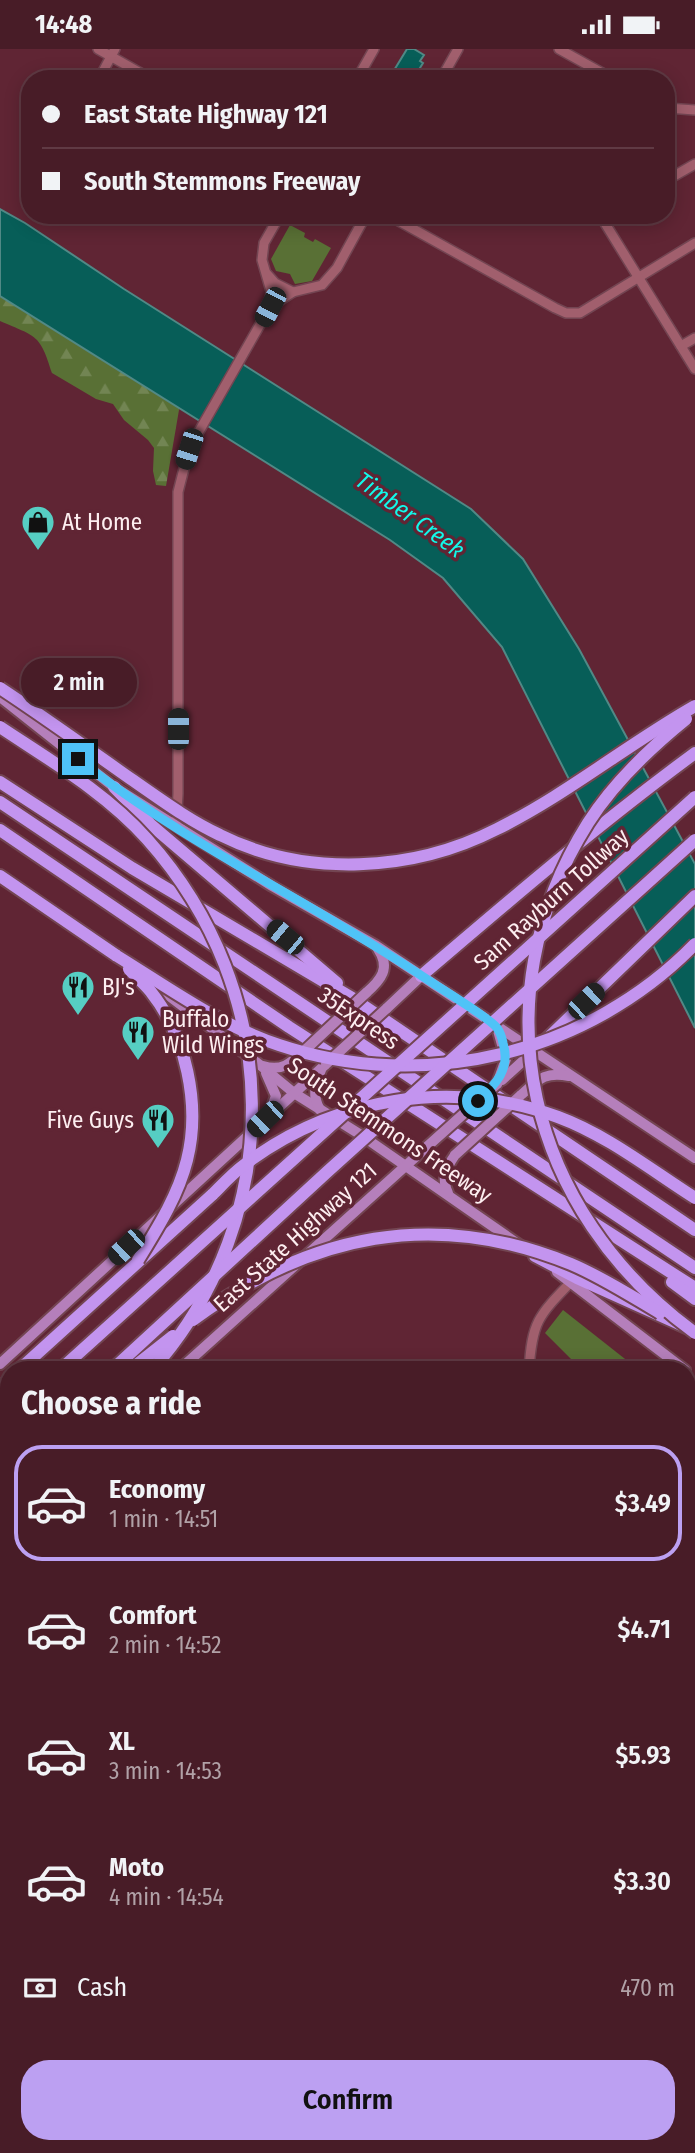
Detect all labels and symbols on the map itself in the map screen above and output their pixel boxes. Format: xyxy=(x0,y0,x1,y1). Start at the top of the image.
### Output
car xyxy=(251,284,290,330)
car xyxy=(173,426,206,472)
water label: Timber Creek xyxy=(350,466,470,564)
shop icon: At Home xyxy=(19,503,57,552)
place label: At Home xyxy=(62,508,142,536)
callout: 2 min xyxy=(20,657,136,707)
car xyxy=(168,708,189,750)
route end xyxy=(62,743,94,775)
street label: Sam Rayburn Tollway xyxy=(468,822,635,976)
car xyxy=(263,915,308,959)
restaurant icon: BJ's xyxy=(59,968,97,1017)
place label: BJ's xyxy=(102,973,135,1001)
car xyxy=(564,979,609,1023)
street label: 35Express xyxy=(313,981,405,1055)
place label: Buffalo Wild Wings xyxy=(162,1005,265,1059)
restaurant icon: Buffalo Wild Wings xyxy=(119,1013,157,1062)
street label: South Stemmons Freeway xyxy=(282,1051,498,1209)
route start xyxy=(462,1085,494,1117)
car xyxy=(243,1097,288,1141)
restaurant icon: Five Guys xyxy=(139,1101,177,1150)
place label: Five Guys xyxy=(47,1106,134,1134)
street label: East State Highway 121 xyxy=(208,1156,382,1318)
car xyxy=(104,1225,149,1269)

